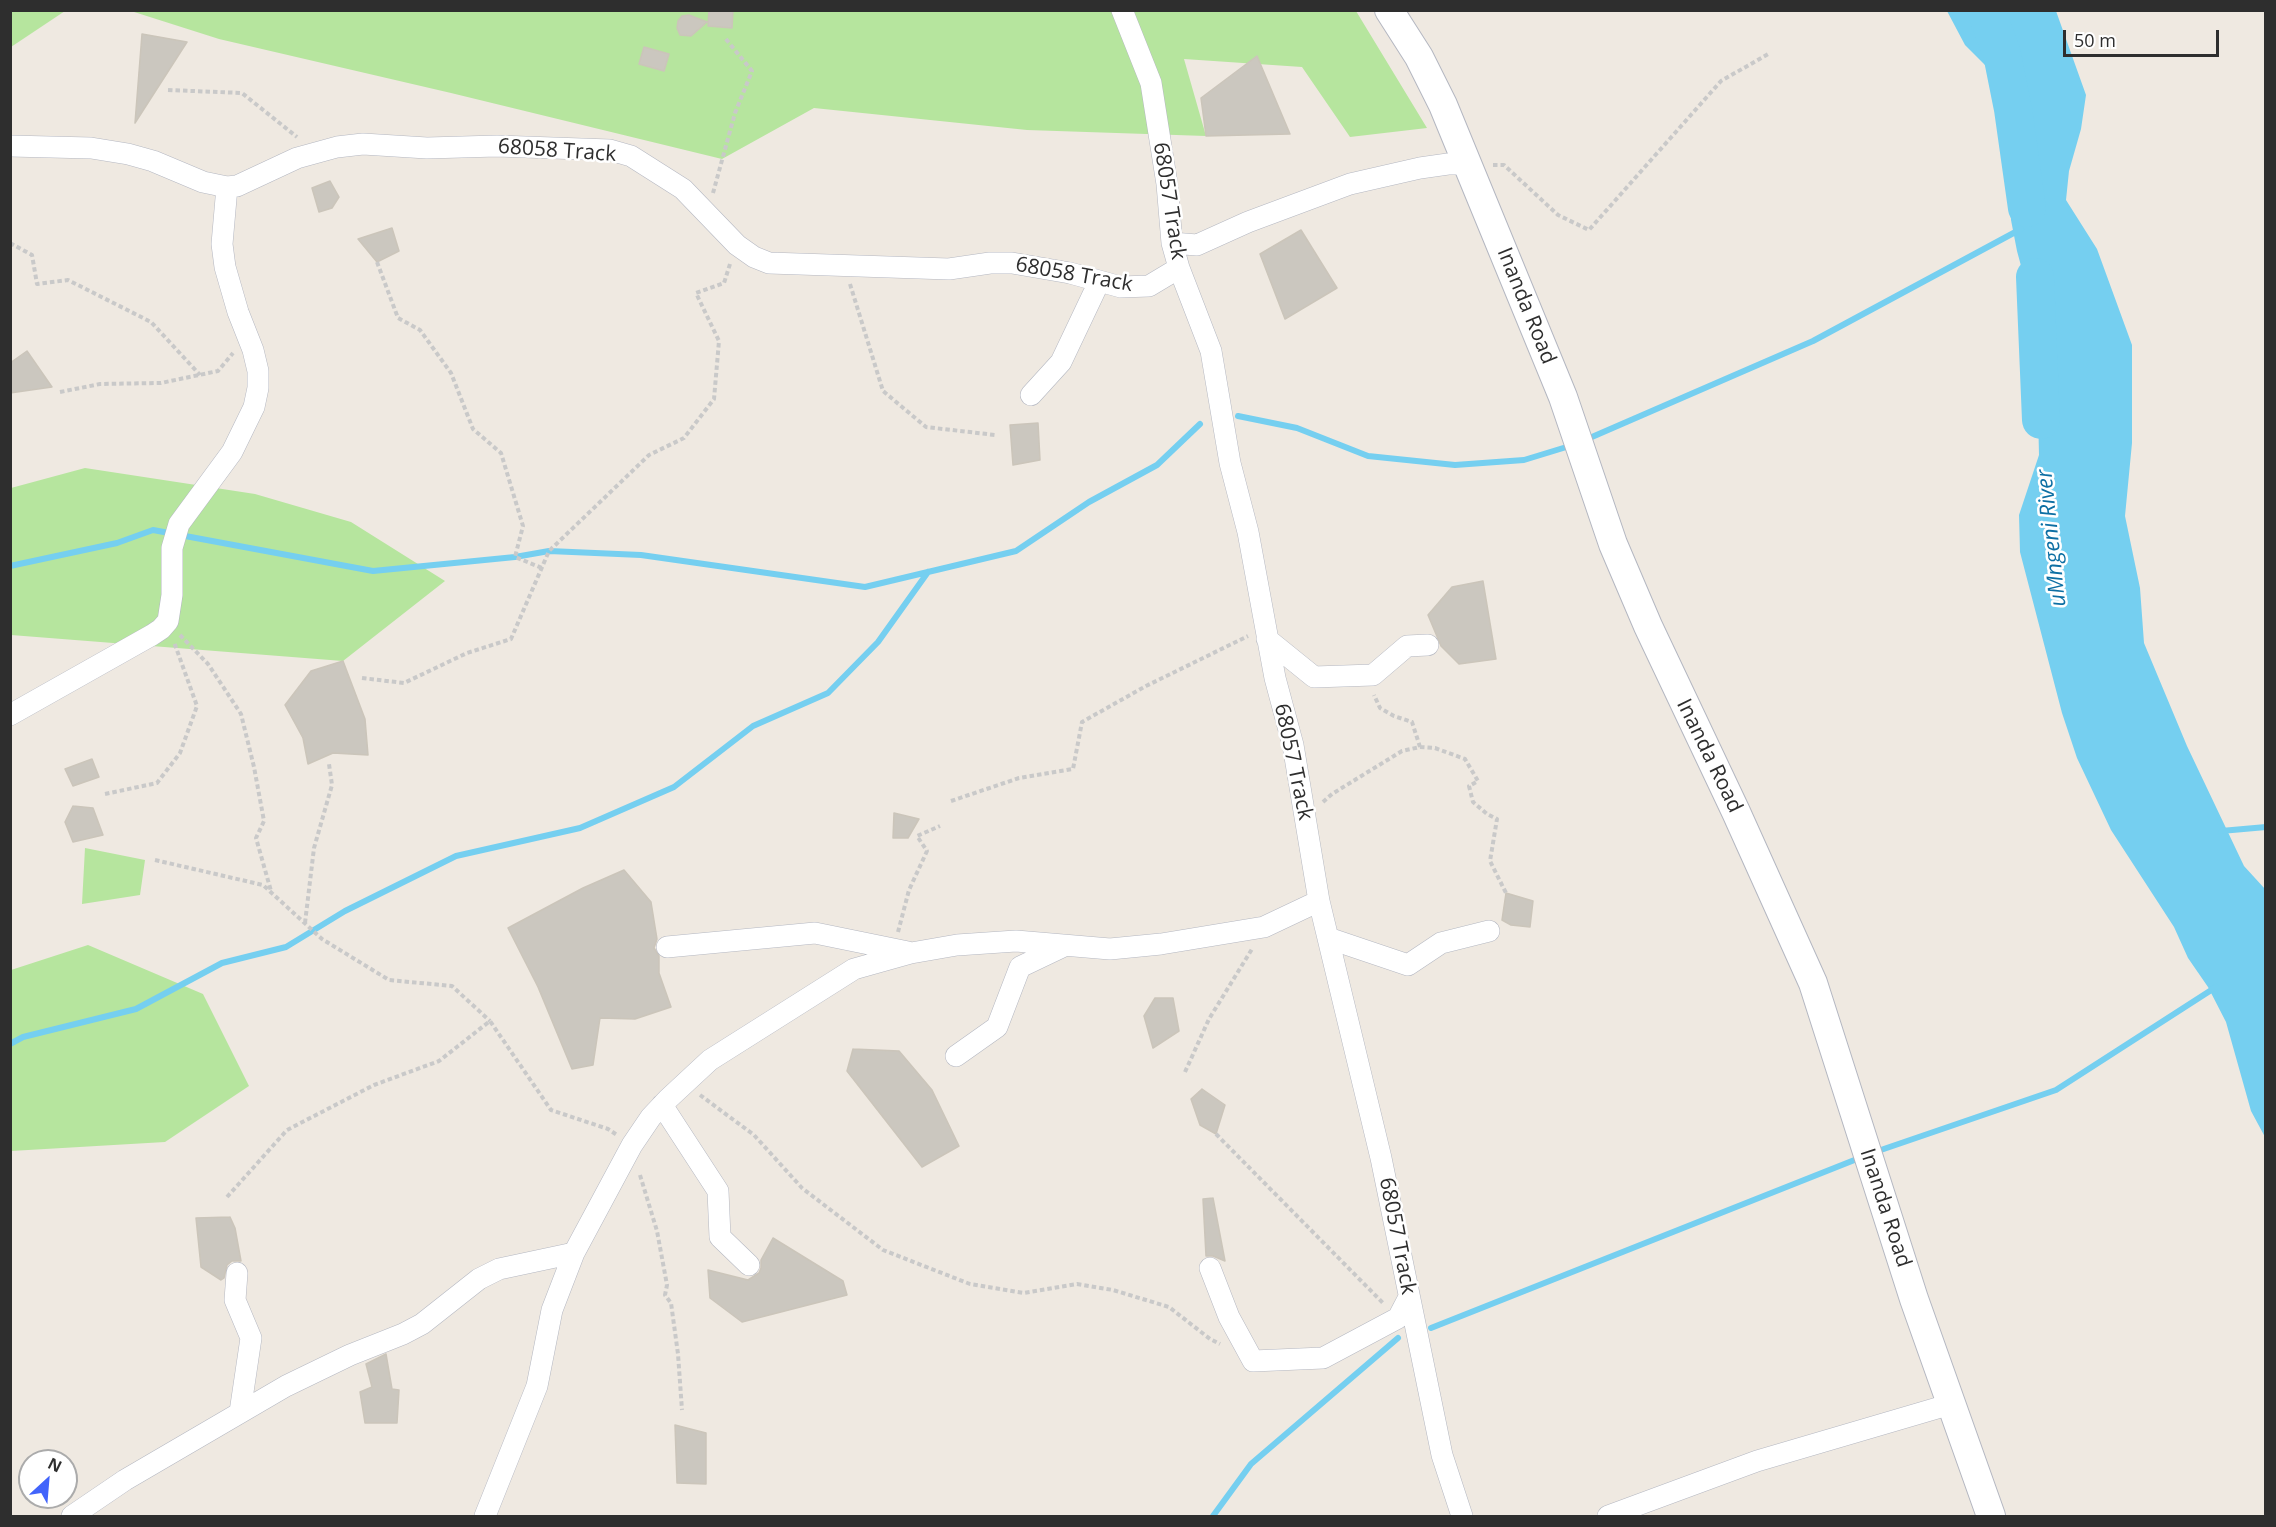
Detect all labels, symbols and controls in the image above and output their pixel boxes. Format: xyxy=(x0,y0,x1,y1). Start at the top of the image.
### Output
scale bar xyxy=(2066,18,2222,56)
text: 50 m xyxy=(2074,28,2116,52)
street label: 68058 Track xyxy=(497,134,617,168)
street label: 68057 Track xyxy=(1147,141,1191,261)
street label: Inanda Road xyxy=(1491,244,1561,368)
street label: 68058 Track xyxy=(1014,252,1134,298)
water label: uMngeni River xyxy=(2032,468,2072,608)
street label: Inanda Road xyxy=(1671,695,1747,817)
street label: 68057 Track xyxy=(1268,701,1318,823)
street label: Inanda Road xyxy=(1854,1145,1916,1271)
street label: 68057 Track xyxy=(1373,1175,1421,1297)
north arrow xyxy=(18,1449,78,1509)
text: N xyxy=(44,1452,66,1477)

